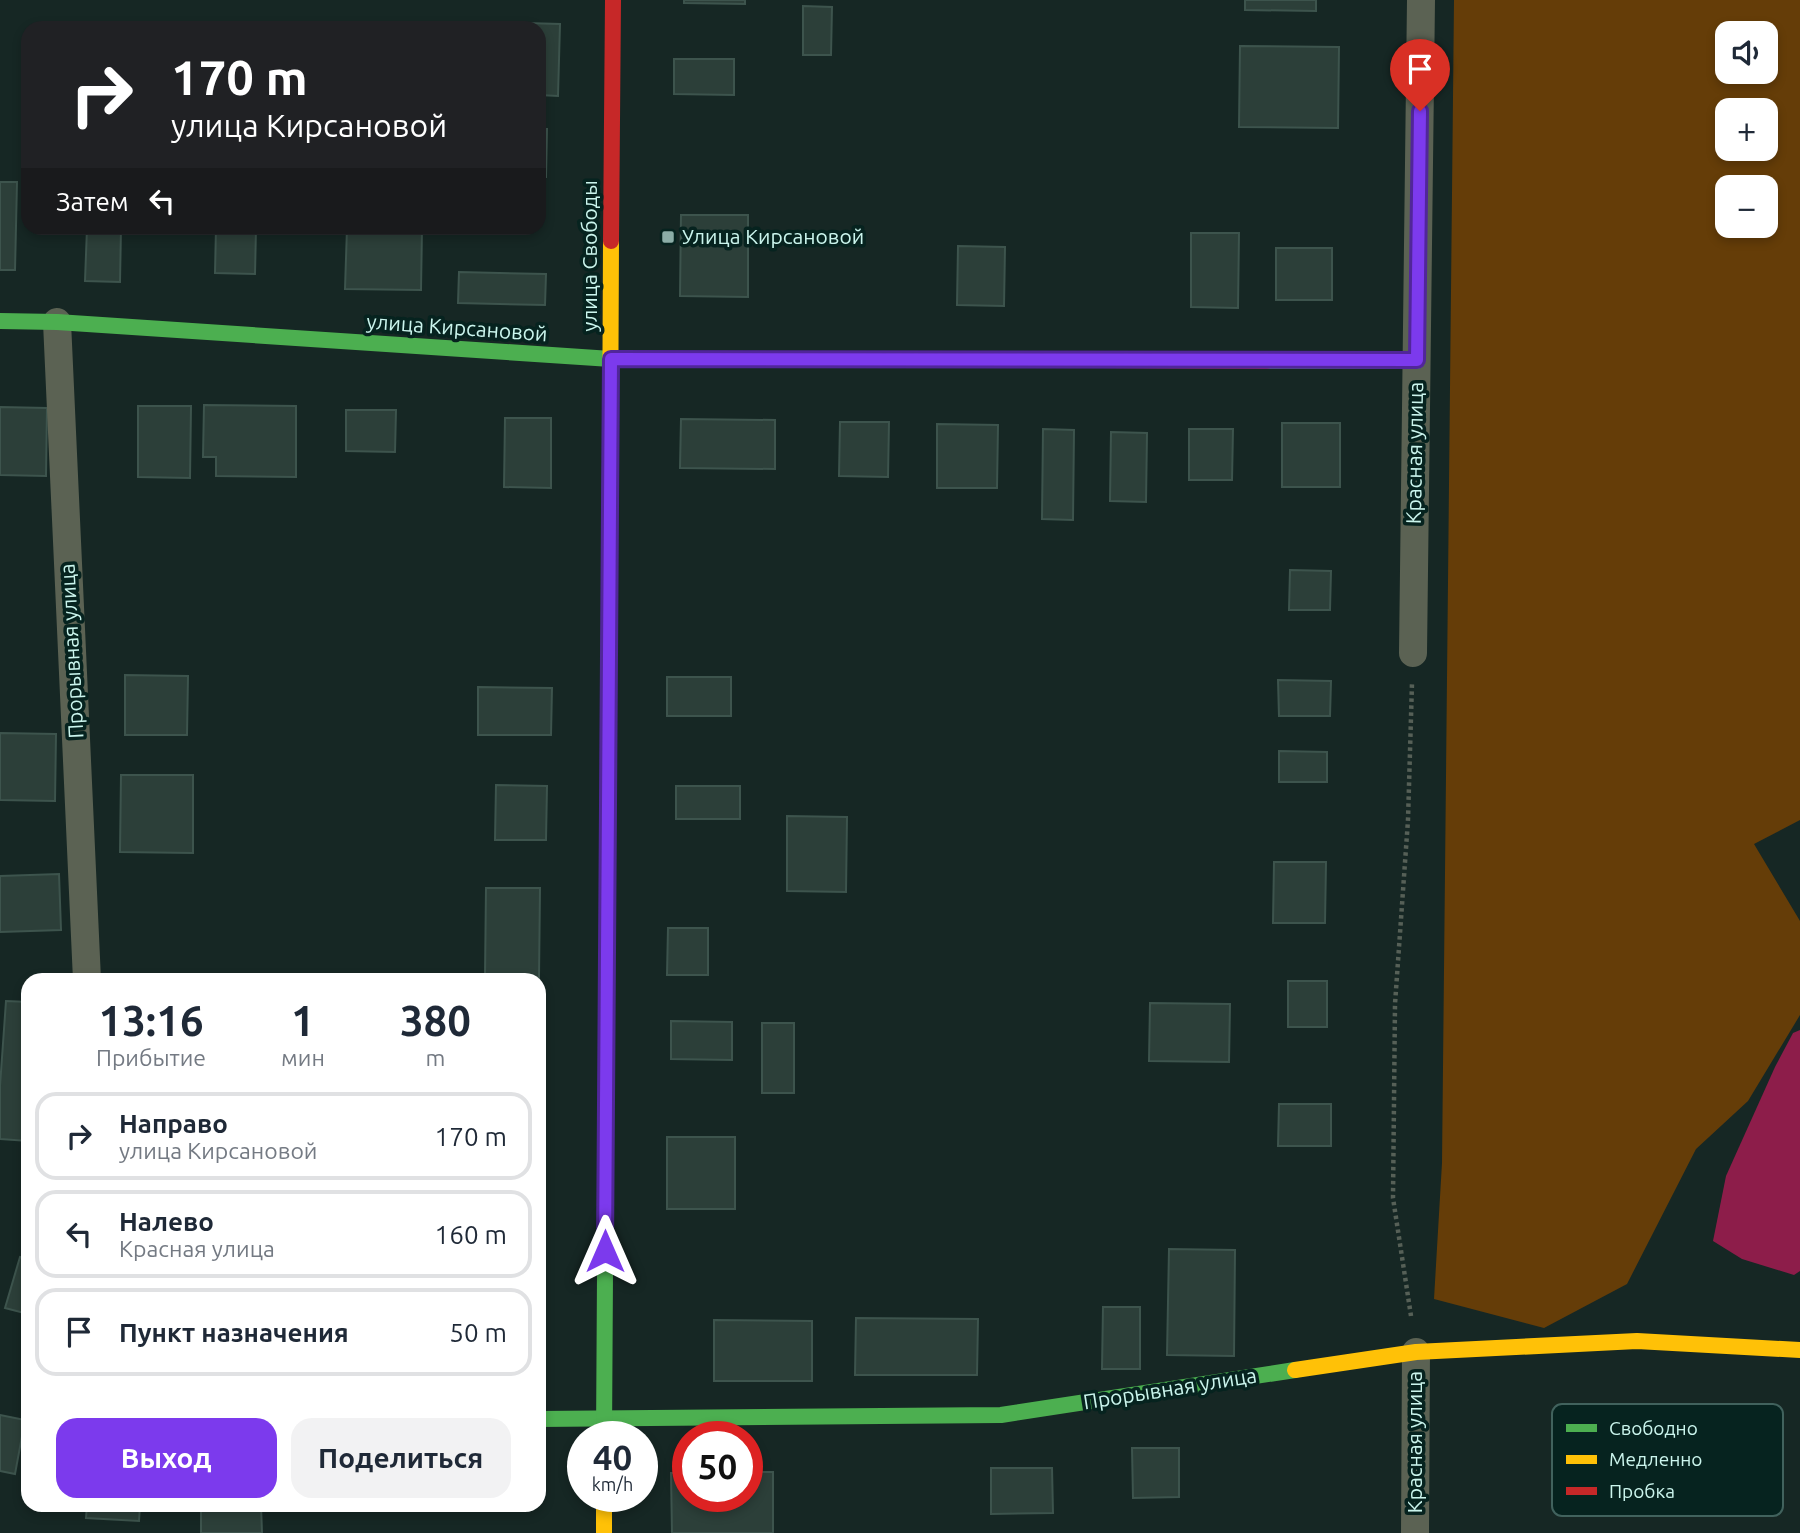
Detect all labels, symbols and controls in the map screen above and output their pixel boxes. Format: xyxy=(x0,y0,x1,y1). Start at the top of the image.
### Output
map controls xyxy=(1715,21,1778,238)
button: sound xyxy=(1715,21,1778,84)
pin xyxy=(1390,39,1450,111)
icon: right xyxy=(56,49,147,140)
text: 170 m xyxy=(171,49,308,104)
icon: arrive xyxy=(1401,50,1439,88)
button: + xyxy=(1715,98,1778,161)
text: улица Кирсановой xyxy=(171,107,447,143)
button: − xyxy=(1715,175,1778,238)
street label: улица Свободы xyxy=(577,180,601,332)
icon: left xyxy=(143,182,181,220)
text: Затем xyxy=(56,187,129,216)
place label: Улица Кирсановой xyxy=(682,224,864,248)
marker: Улица Кирсановой xyxy=(660,229,676,245)
street label: улица Кирсановой xyxy=(366,309,548,345)
street label: Красная улица xyxy=(1401,382,1427,524)
street label: Прорывная улица xyxy=(54,563,88,739)
text: 13:16 xyxy=(98,997,204,1044)
text: 1 xyxy=(291,997,315,1044)
text: 380 xyxy=(400,997,471,1044)
text: Прибытие xyxy=(96,1045,206,1070)
text: мин xyxy=(281,1045,325,1070)
text: m xyxy=(425,1045,445,1070)
text: Направо xyxy=(119,1109,228,1138)
icon: right xyxy=(60,1117,98,1155)
text: 170 m xyxy=(435,1122,507,1151)
text: улица Кирсановой xyxy=(119,1138,317,1163)
text: Налево xyxy=(119,1207,214,1236)
position arrow xyxy=(568,1214,642,1288)
icon: left xyxy=(60,1215,98,1253)
text: 160 m xyxy=(435,1220,507,1249)
text: Красная улица xyxy=(119,1236,275,1261)
icon: arrive xyxy=(60,1313,98,1351)
text: Пункт назначения xyxy=(119,1318,349,1347)
text: 50 m xyxy=(449,1318,507,1347)
street label: Прорывная улица xyxy=(1081,1362,1258,1414)
street label: Красная улица xyxy=(1402,1371,1426,1513)
legend xyxy=(1552,1404,1783,1516)
text: Свободно xyxy=(1609,1417,1698,1439)
button: Выход xyxy=(56,1418,277,1498)
button: Поделиться xyxy=(291,1418,511,1498)
speed limit sign: 50 xyxy=(672,1421,763,1512)
text: 40 xyxy=(593,1437,632,1477)
text: Медленно xyxy=(1609,1448,1702,1470)
text: km/h xyxy=(592,1474,633,1494)
text: Пробка xyxy=(1609,1480,1675,1502)

